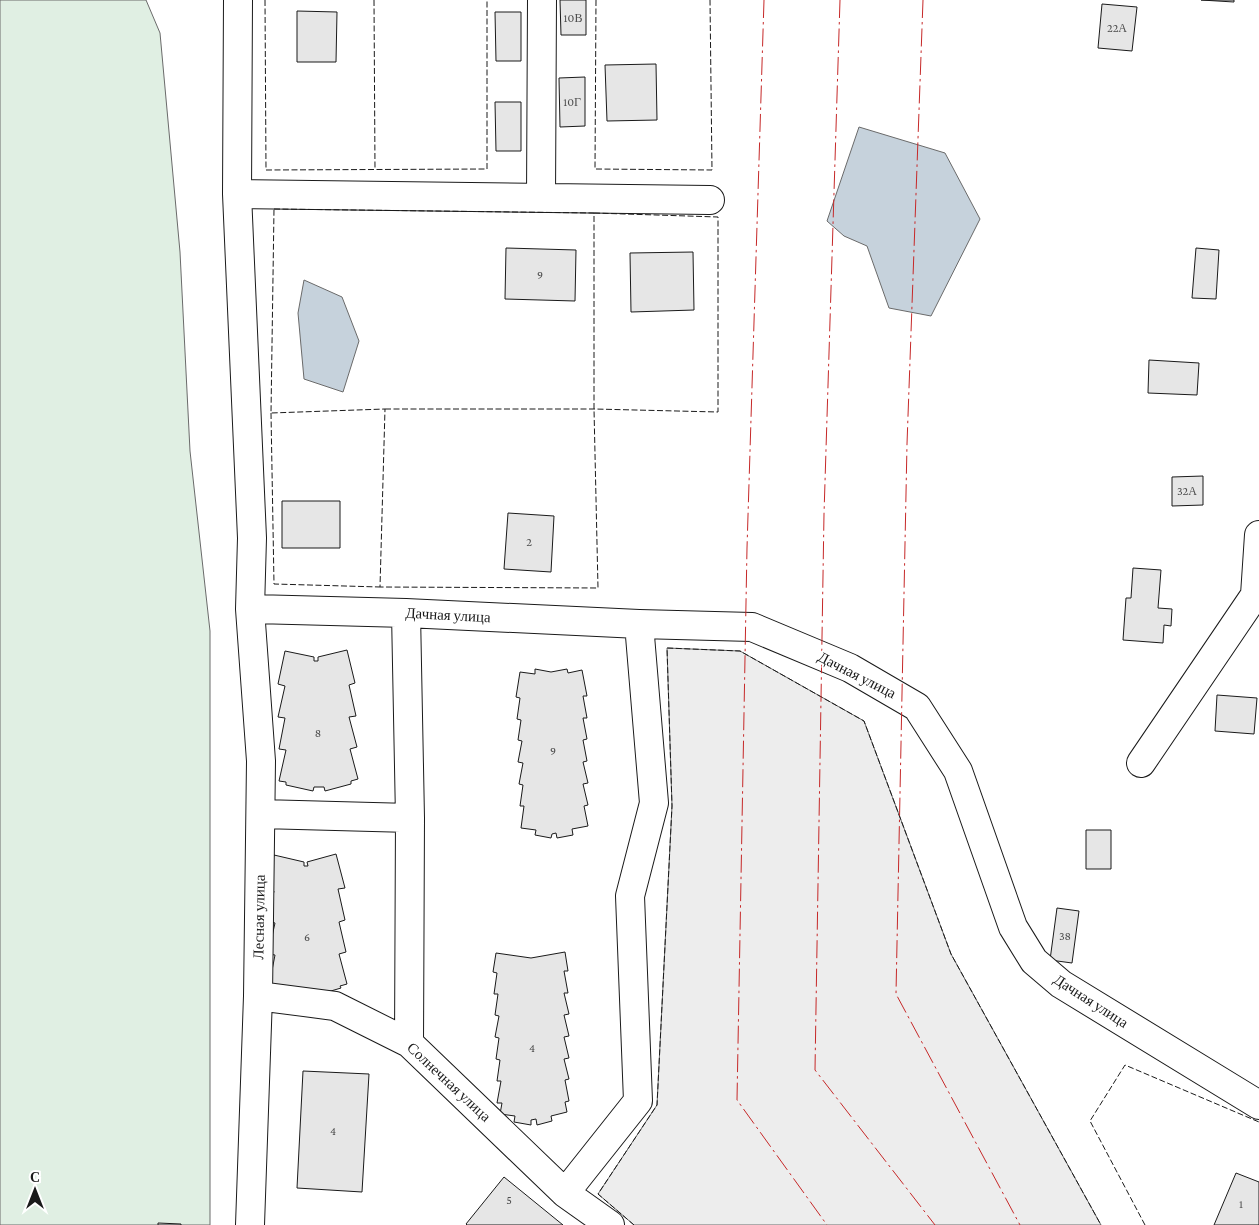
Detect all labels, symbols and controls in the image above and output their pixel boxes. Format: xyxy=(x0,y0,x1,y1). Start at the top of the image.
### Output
house number: 10В xyxy=(564,11,582,25)
house number: 22А xyxy=(1107,21,1127,35)
house number: 10Г xyxy=(563,95,581,109)
house number: 9 xyxy=(537,268,543,282)
house number: 32А xyxy=(1177,484,1197,498)
house number: 2 xyxy=(526,535,532,549)
street label: Дачная улица xyxy=(405,605,491,625)
street label: Дачная улица xyxy=(815,649,899,702)
house number: 8 xyxy=(315,726,321,740)
house number: 9 xyxy=(550,744,556,758)
street label: Лесная улица xyxy=(250,874,268,960)
house number: 38 xyxy=(1059,929,1071,943)
house number: 6 xyxy=(304,930,310,944)
street label: Дачная улица xyxy=(1051,971,1131,1031)
street label: Солнечная улица xyxy=(404,1039,494,1125)
house number: 4 xyxy=(529,1041,535,1055)
house number: 4 xyxy=(330,1124,336,1138)
north arrow xyxy=(10,1165,60,1215)
text: С xyxy=(30,1169,40,1185)
house number: 5 xyxy=(506,1193,512,1207)
house number: 1 xyxy=(1239,1197,1243,1211)

